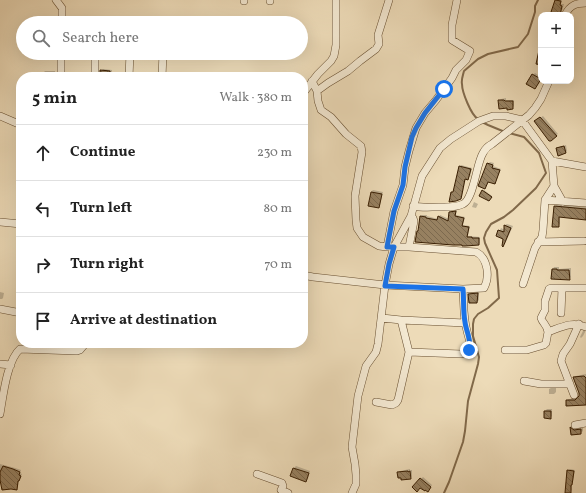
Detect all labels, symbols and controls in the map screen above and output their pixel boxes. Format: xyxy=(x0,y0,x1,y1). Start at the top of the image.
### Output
map controls xyxy=(538,12,574,84)
button: + xyxy=(538,12,574,48)
search box xyxy=(16,16,308,60)
icon: search xyxy=(30,27,52,49)
text: Search here xyxy=(62,28,139,49)
button: − xyxy=(538,48,574,84)
route start xyxy=(435,80,453,98)
text: 5 min xyxy=(32,87,77,110)
text: Walk · 380 m xyxy=(219,89,292,107)
icon: ahead xyxy=(32,142,54,164)
text: Continue xyxy=(70,142,135,163)
text: 230 m xyxy=(257,144,292,162)
icon: left xyxy=(32,198,54,220)
text: Turn left xyxy=(70,198,132,219)
text: 80 m xyxy=(263,200,292,218)
icon: right xyxy=(32,254,54,276)
text: Turn right xyxy=(70,254,144,275)
text: 70 m xyxy=(264,256,292,274)
icon: arrive xyxy=(32,310,54,332)
text: Arrive at destination xyxy=(70,310,217,331)
route end xyxy=(460,341,478,359)

